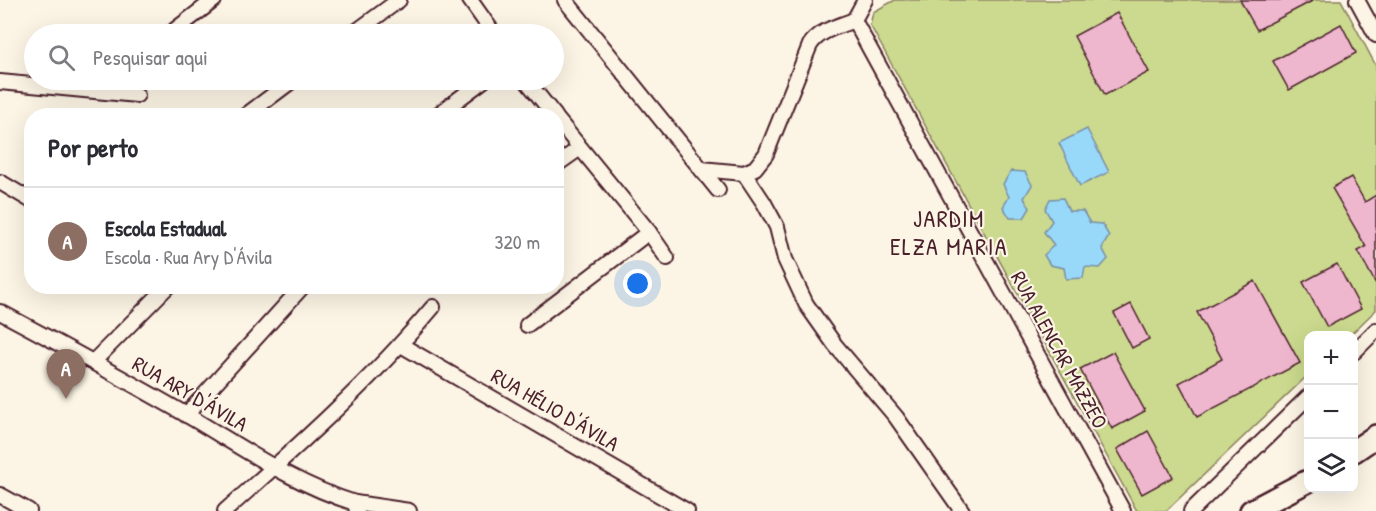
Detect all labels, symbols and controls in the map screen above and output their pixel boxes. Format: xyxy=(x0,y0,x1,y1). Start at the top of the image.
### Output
search box xyxy=(24,24,564,90)
icon: search xyxy=(45,41,78,74)
text: Pesquisar aqui xyxy=(93,42,208,72)
text: Por perto xyxy=(48,130,138,165)
district label: JARDIM ELZA MARIA xyxy=(890,202,1008,262)
text: Escola Estadual xyxy=(105,213,226,243)
text: A xyxy=(63,228,72,255)
text: 320 m xyxy=(495,228,540,255)
text: Escola · Rua Ary D'Ávila xyxy=(105,243,272,270)
street label: RUA ALENCAR MAZZEO xyxy=(1004,266,1115,434)
your location xyxy=(623,269,652,298)
map controls xyxy=(1304,331,1358,493)
button: + xyxy=(1304,331,1358,385)
street label: RUA ARY D'ÁVILA xyxy=(127,349,253,438)
pin: A xyxy=(46,350,86,399)
street label: RUA HÉLIO D'ÁVILA xyxy=(486,361,624,458)
button: − xyxy=(1304,385,1358,439)
button: layers xyxy=(1304,439,1358,493)

